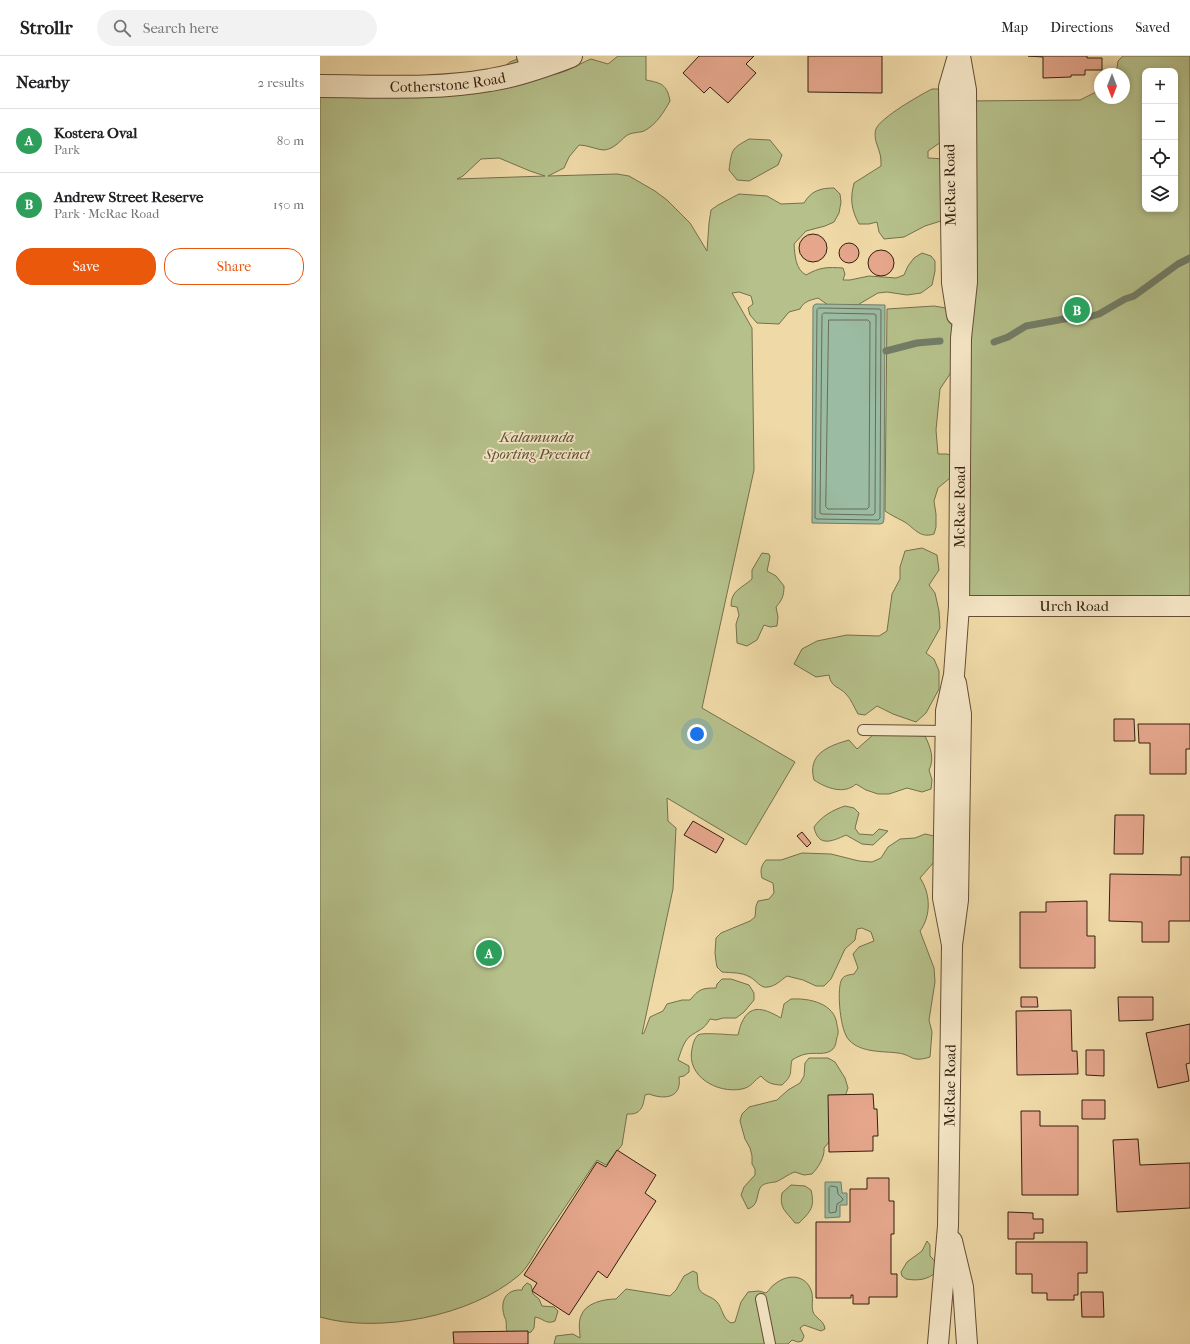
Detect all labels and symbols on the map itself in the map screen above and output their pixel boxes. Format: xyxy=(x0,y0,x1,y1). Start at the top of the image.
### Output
street label: Cotherstone Road xyxy=(390,68,508,96)
north arrow xyxy=(1094,68,1130,104)
street label: McRae Road xyxy=(940,143,960,226)
pin: B xyxy=(1064,295,1090,325)
park label: Kalamunda Sporting Precinct xyxy=(483,428,591,463)
street label: McRae Road xyxy=(950,465,969,548)
street label: Urch Road xyxy=(1039,597,1110,615)
your location xyxy=(687,724,707,744)
pin: A xyxy=(476,938,502,968)
street label: McRae Road xyxy=(940,1043,960,1127)

